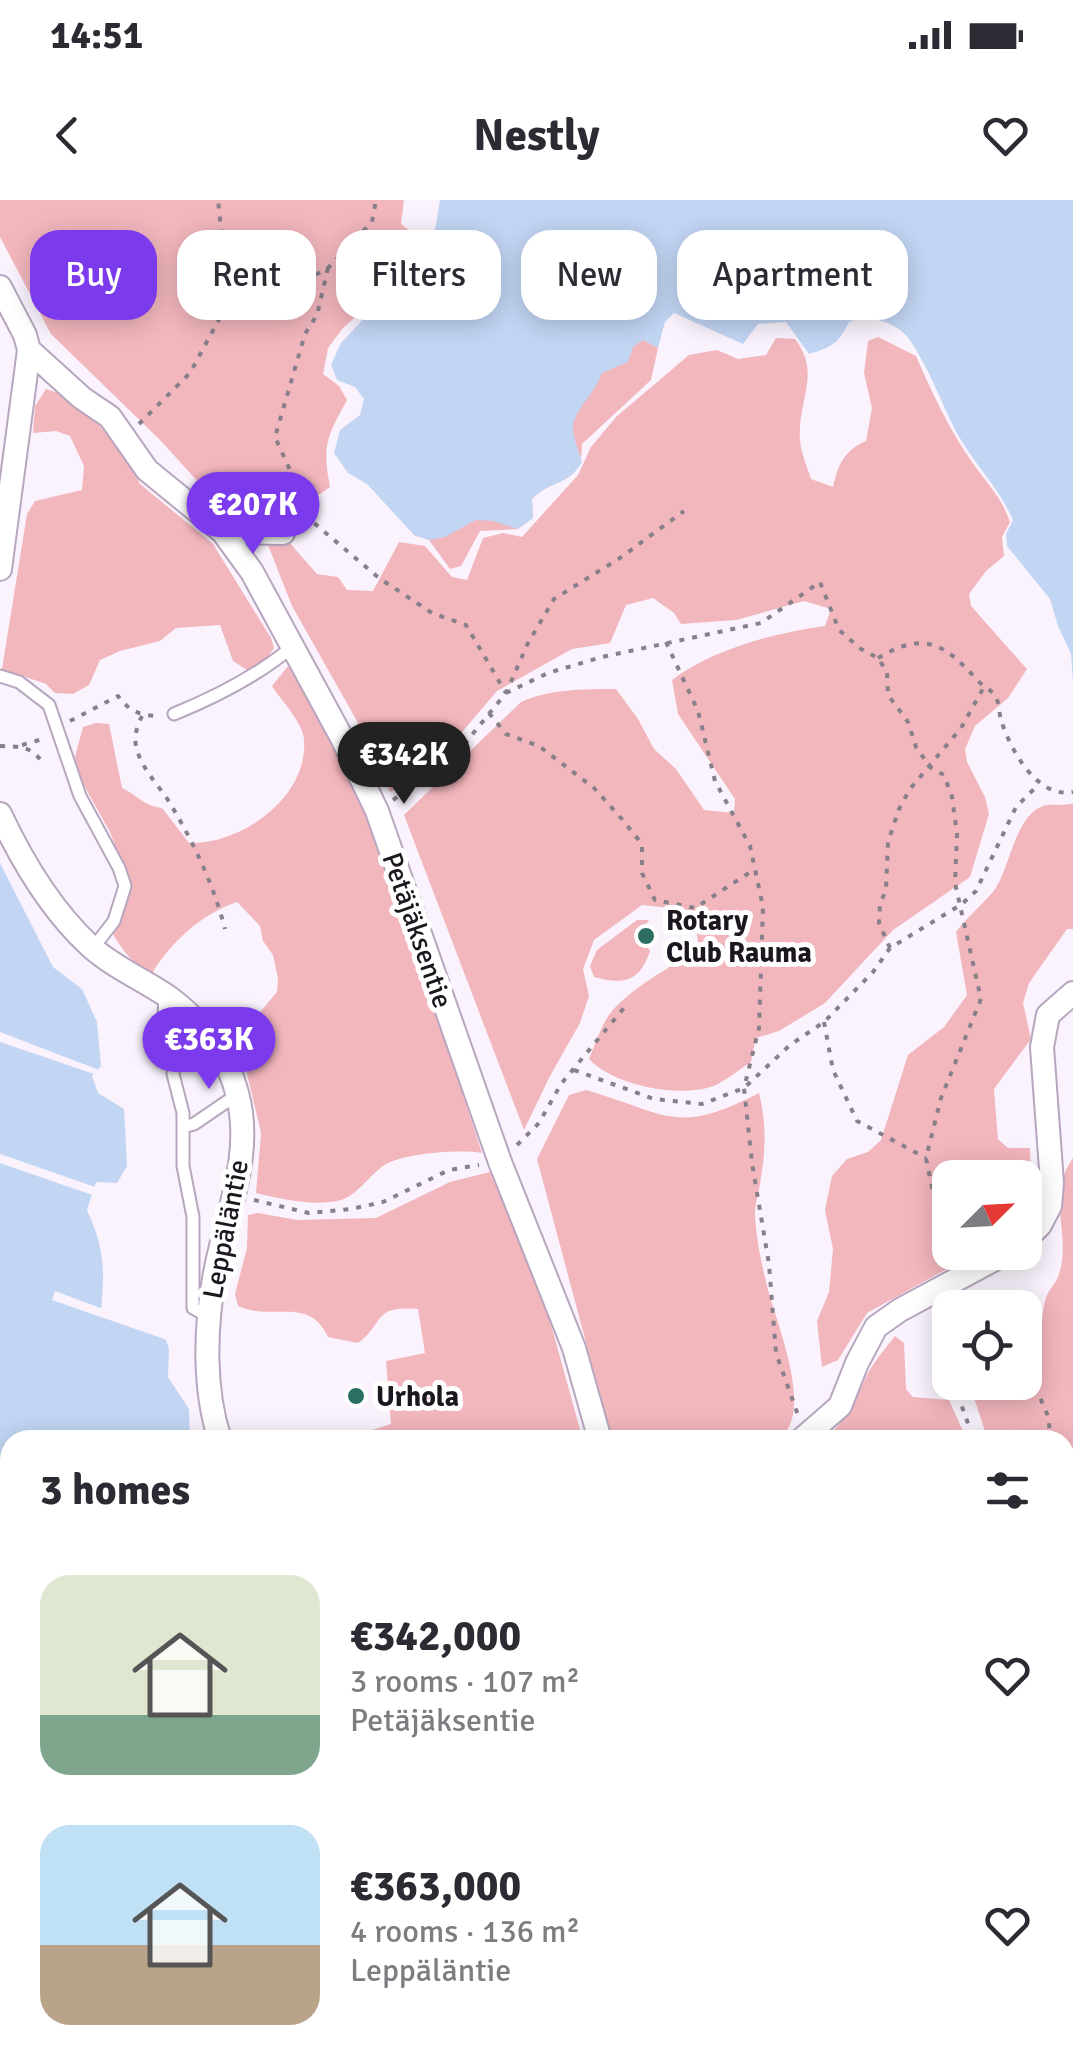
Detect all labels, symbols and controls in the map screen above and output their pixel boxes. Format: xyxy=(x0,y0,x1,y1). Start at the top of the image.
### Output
text: 14:51 xyxy=(50,12,143,59)
icon: back xyxy=(40,108,95,163)
text: Nestly xyxy=(473,108,600,163)
icon: heart xyxy=(978,108,1033,163)
chip: Buy xyxy=(30,230,157,320)
chip: Rent xyxy=(177,230,316,320)
chip: Filters xyxy=(336,230,501,320)
chip: New xyxy=(521,230,657,320)
chip: Apartment xyxy=(677,230,908,320)
pin: €207K xyxy=(183,472,323,557)
text: €207K xyxy=(209,485,297,524)
pin: €342K xyxy=(334,722,474,807)
text: €342K xyxy=(360,735,448,774)
street label: Petäjäksentie xyxy=(375,848,460,1013)
place label: Rotary Club Rauma xyxy=(666,904,812,970)
marker: Rotary Club Rauma xyxy=(635,925,657,947)
pin: €363K xyxy=(139,1007,279,1092)
text: €363K xyxy=(165,1020,253,1059)
street label: Leppäläntie xyxy=(196,1157,256,1302)
north arrow xyxy=(932,1160,1042,1270)
map controls xyxy=(932,1160,1042,1400)
button: locate xyxy=(932,1290,1042,1400)
place label: Urhola xyxy=(376,1380,459,1414)
marker: Urhola xyxy=(345,1385,367,1407)
icon: filters xyxy=(980,1463,1035,1518)
text: 3 homes xyxy=(40,1465,190,1516)
text: €342,000 xyxy=(350,1611,521,1662)
icon: home xyxy=(120,1615,240,1735)
icon: heart xyxy=(980,1648,1035,1703)
text: 3 rooms · 107 m² xyxy=(350,1662,580,1701)
text: Petäjäksentie xyxy=(350,1701,536,1740)
text: €363,000 xyxy=(350,1861,521,1912)
icon: home xyxy=(120,1865,240,1985)
icon: heart xyxy=(980,1898,1035,1953)
text: 4 rooms · 136 m² xyxy=(350,1912,580,1951)
text: Leppäläntie xyxy=(350,1951,511,1990)

